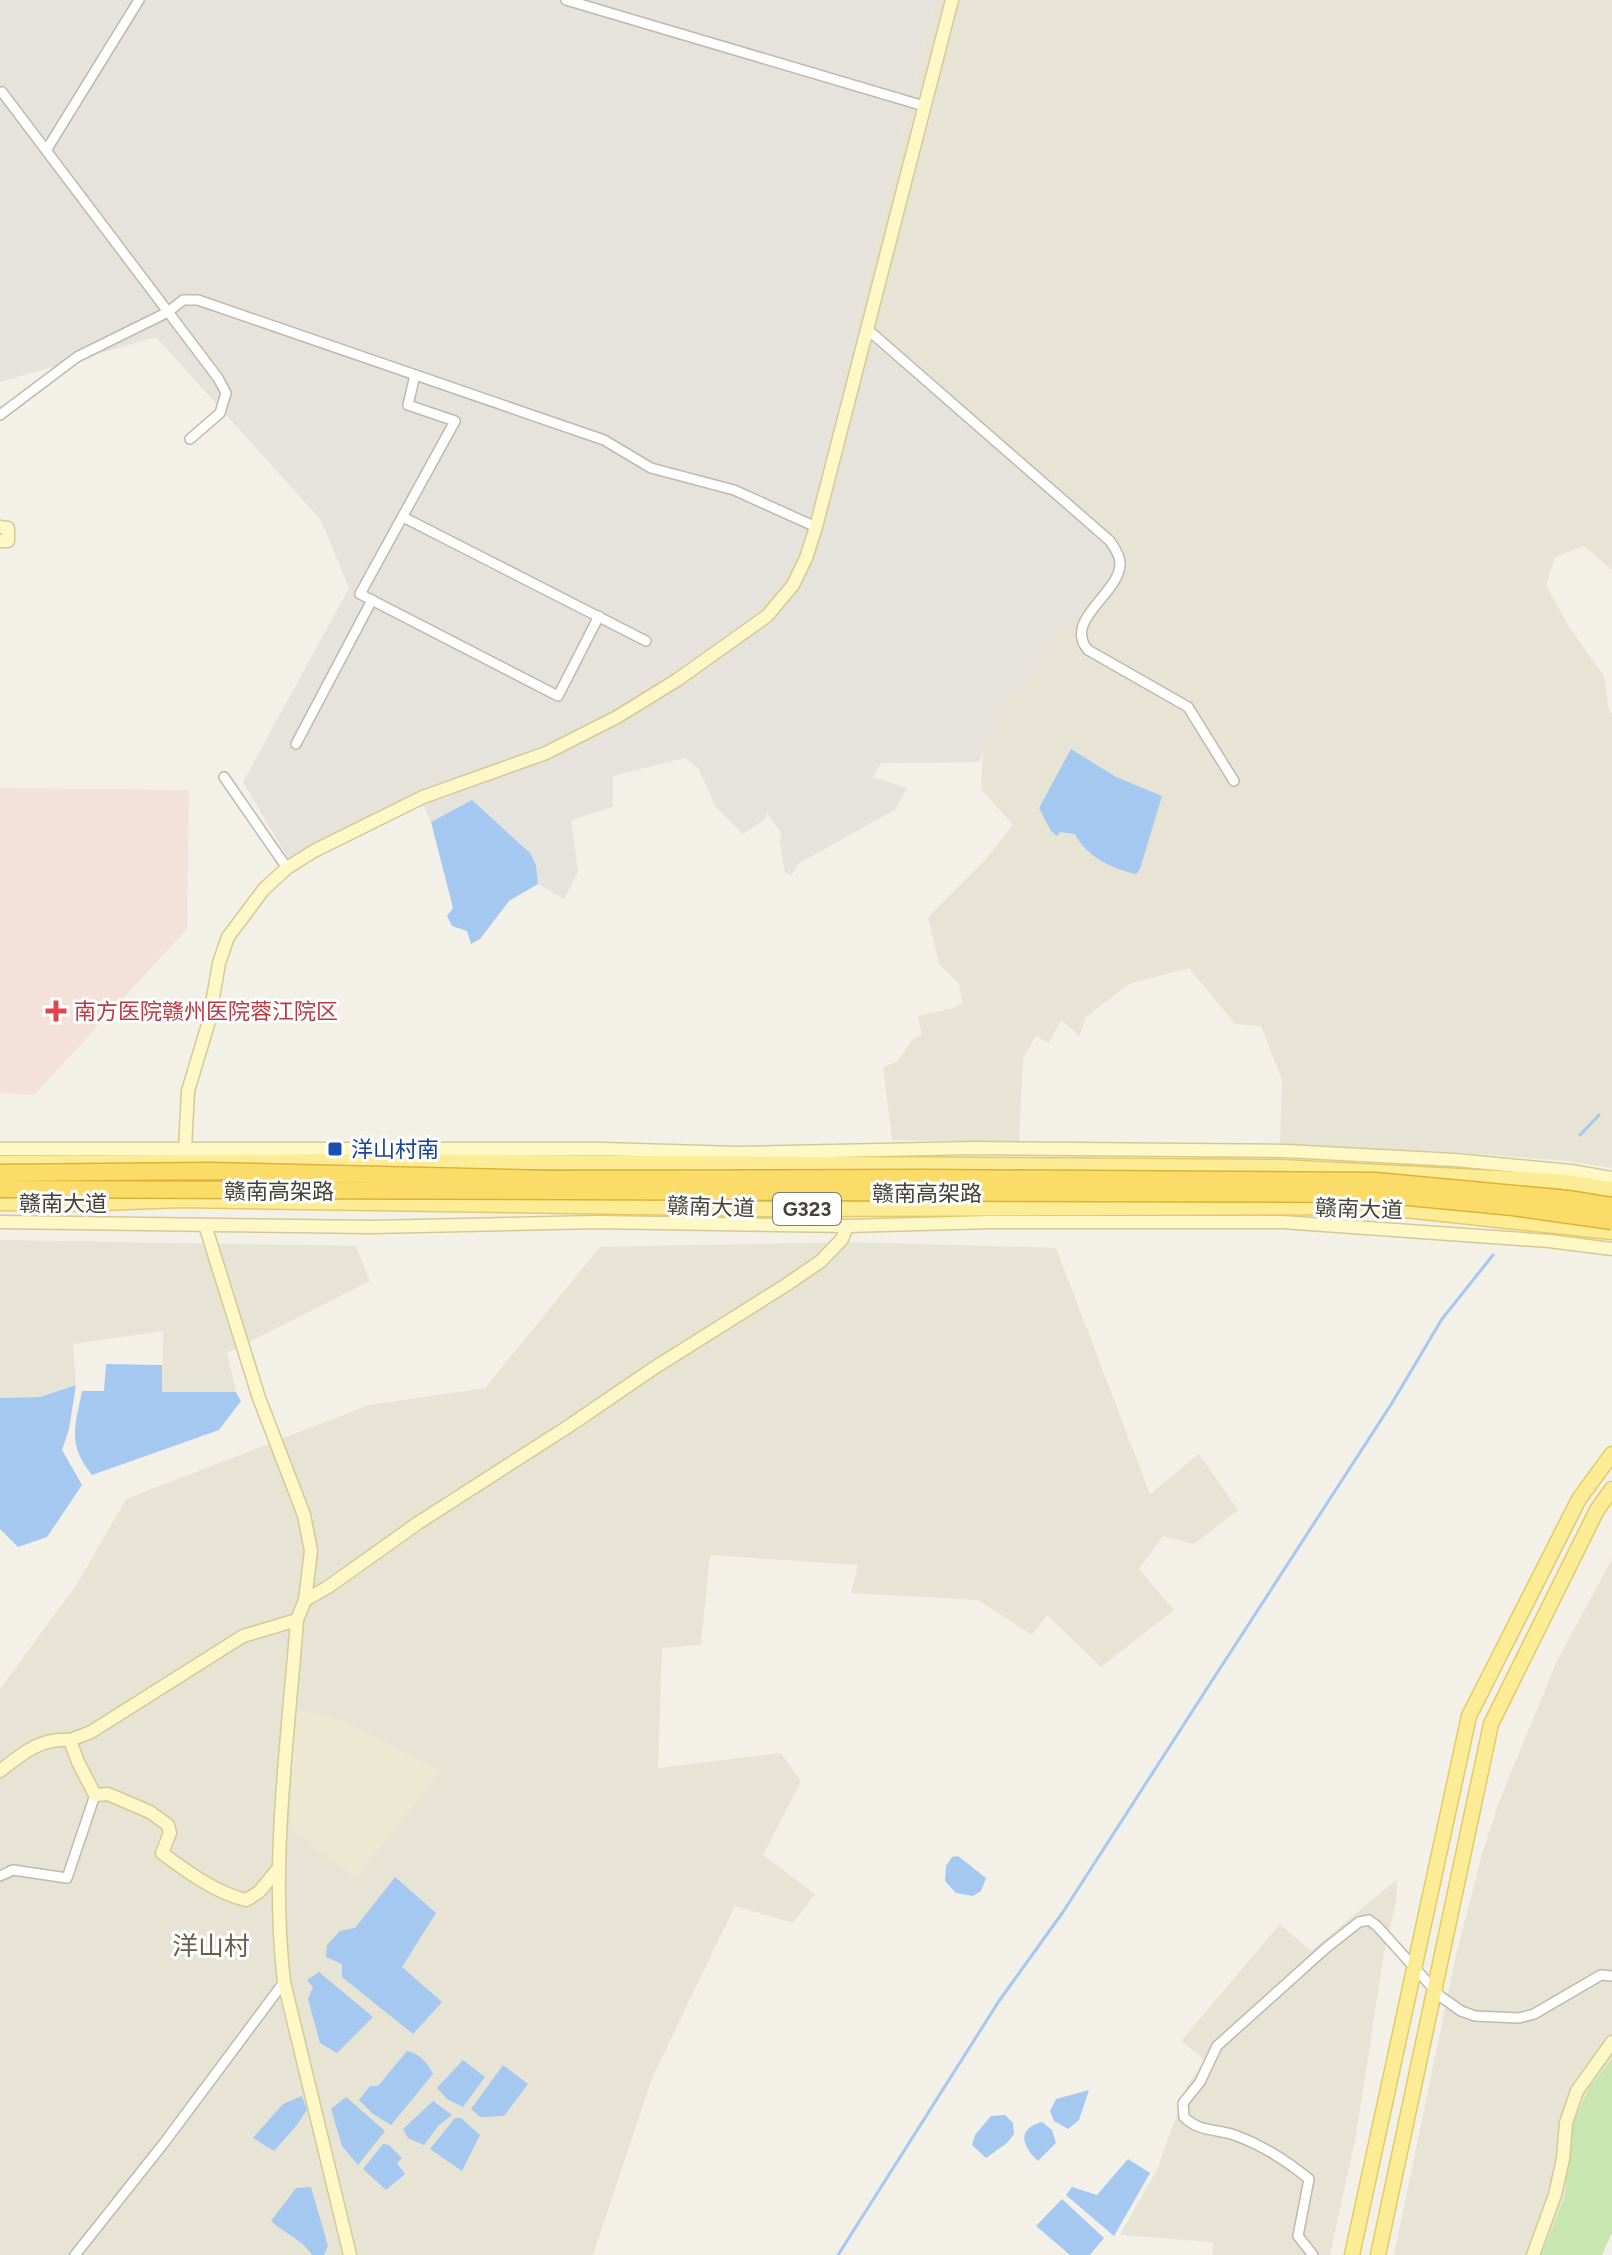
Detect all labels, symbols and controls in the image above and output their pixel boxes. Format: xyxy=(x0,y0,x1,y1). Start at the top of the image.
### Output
place label: 南方医院赣州医院蓉江院区 xyxy=(74,998,338,1025)
marker: 南方医院赣州医院蓉江院区 xyxy=(45,1000,67,1022)
place label: 洋山村南 xyxy=(351,1136,439,1163)
marker: 洋山村南 xyxy=(326,1140,344,1158)
street label: 赣南高架路 xyxy=(224,1178,334,1205)
street label: 赣南高架路 xyxy=(872,1180,982,1207)
street label: 赣南大道 xyxy=(19,1190,107,1217)
street label: 赣南大道 xyxy=(667,1192,755,1222)
road number: G323 xyxy=(773,1193,841,1225)
street label: 赣南大道 xyxy=(1315,1194,1403,1224)
district label: 洋山村 xyxy=(172,1930,250,1962)

